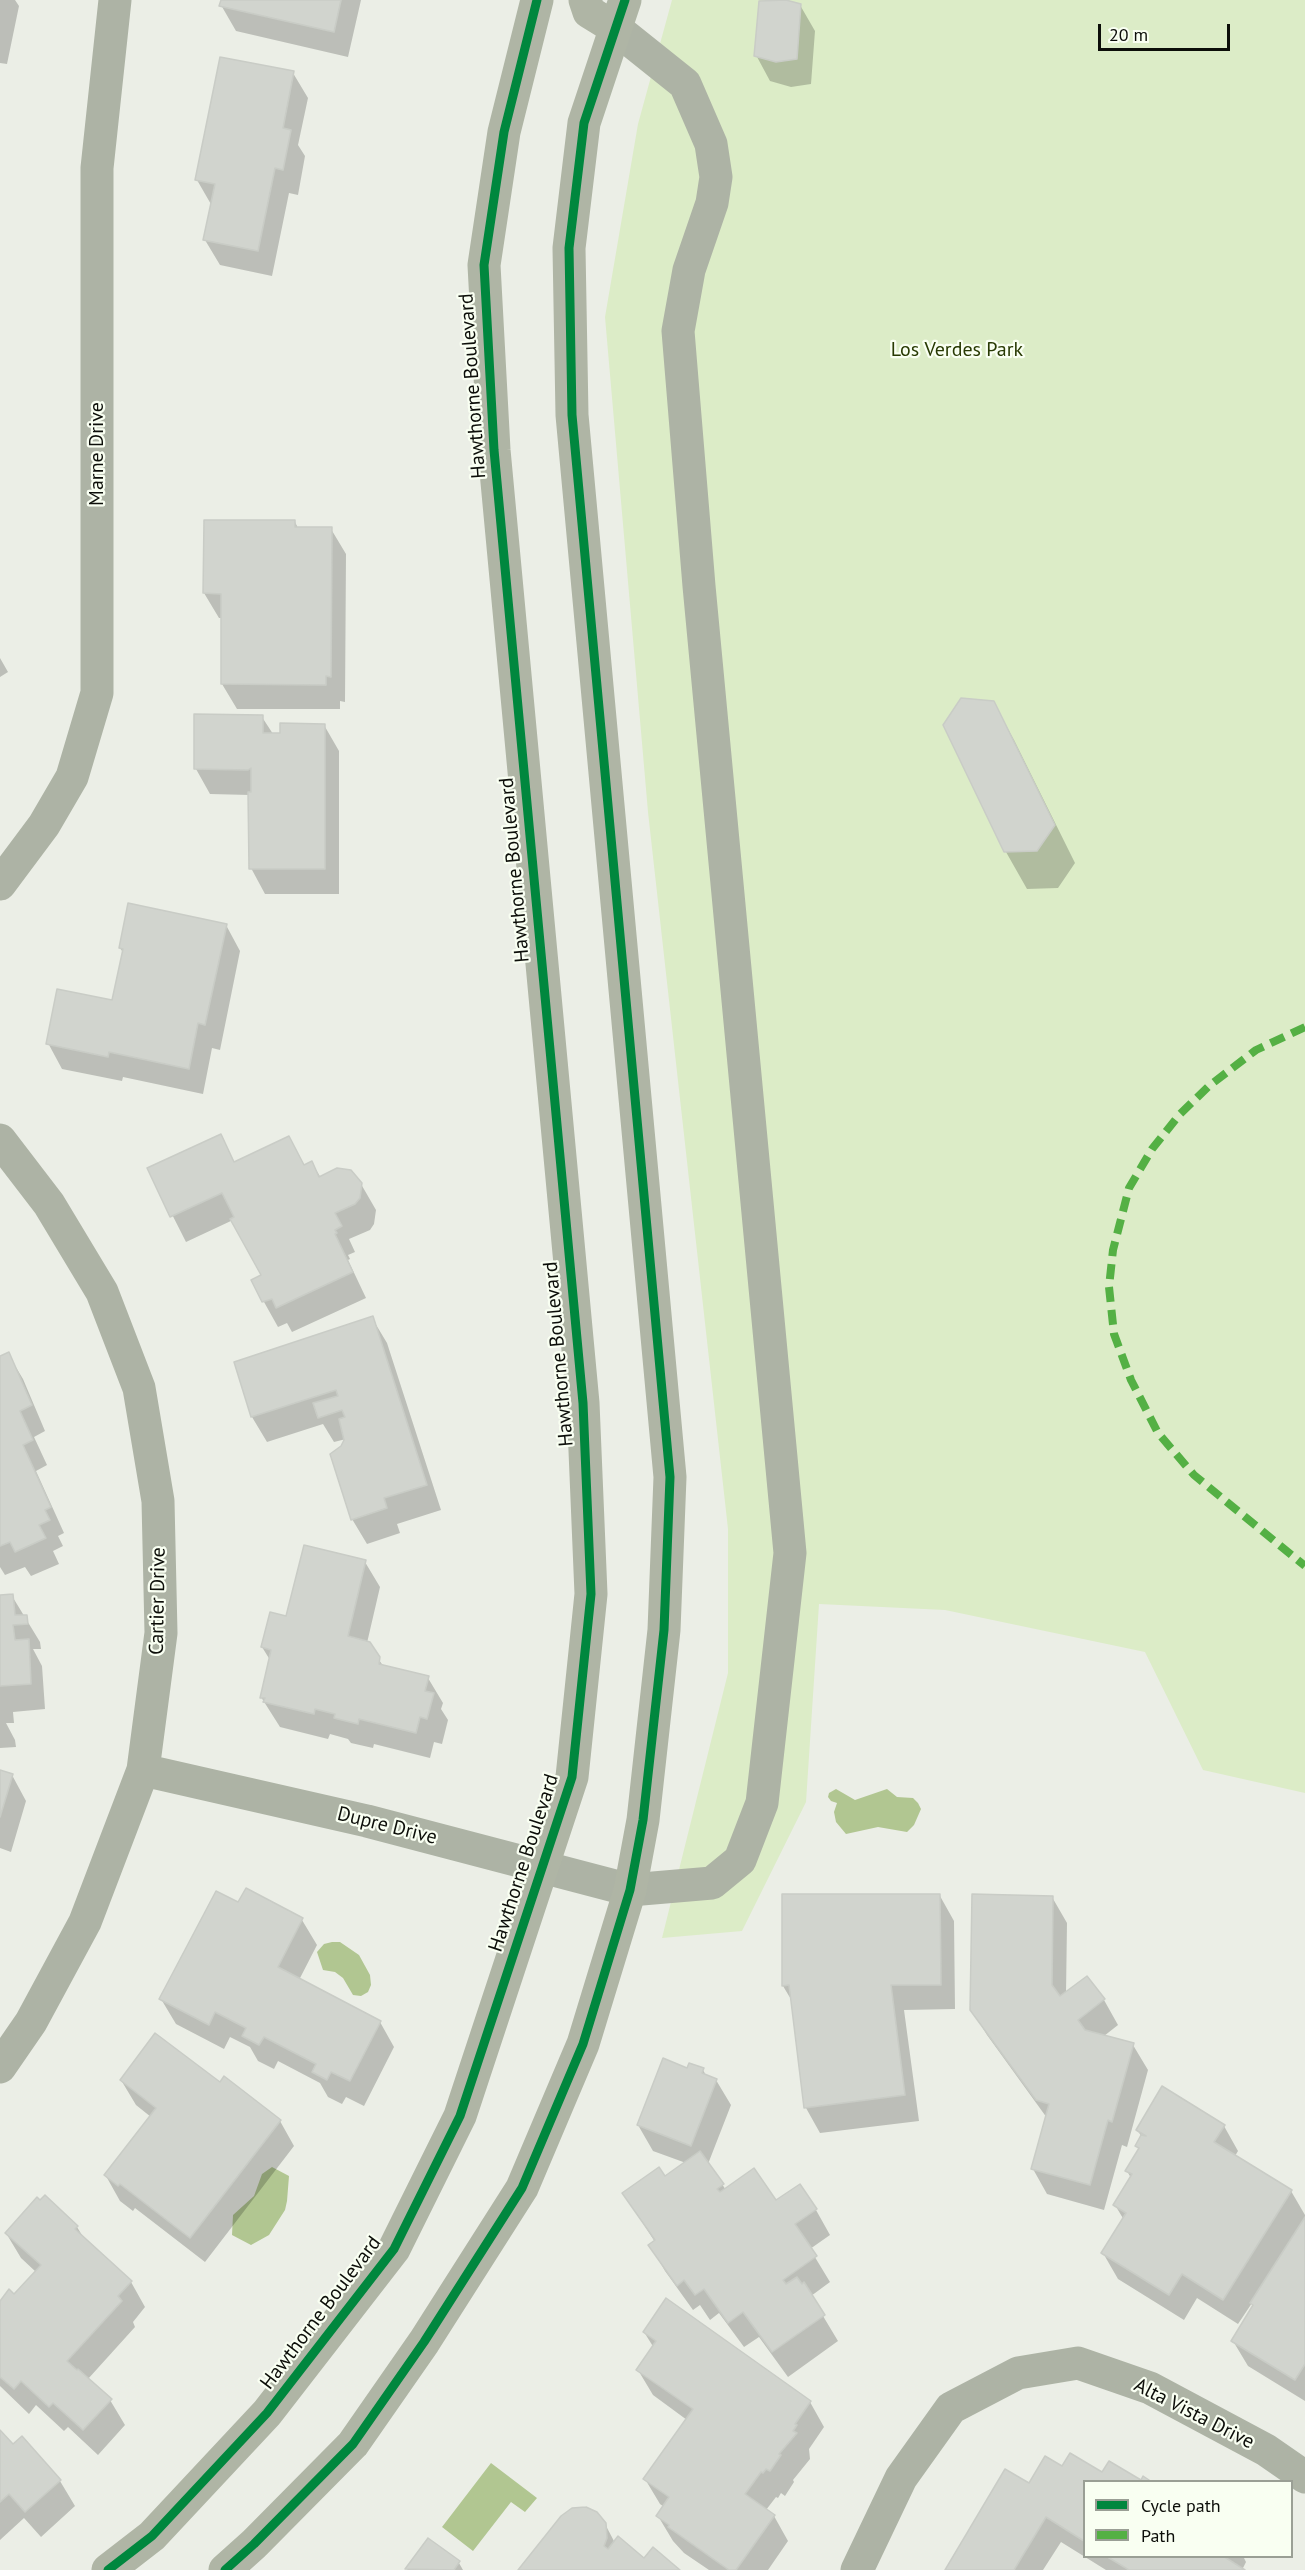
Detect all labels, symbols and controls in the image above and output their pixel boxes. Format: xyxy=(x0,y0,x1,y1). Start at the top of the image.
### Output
scale bar xyxy=(1101,12,1233,50)
text: 20 m xyxy=(1109,23,1148,46)
street label: Hawthorne Boulevard xyxy=(455,293,491,479)
park label: Los Verdes Park xyxy=(891,338,1023,362)
street label: Marne Drive xyxy=(85,402,109,506)
street label: Hawthorne Boulevard xyxy=(495,777,535,963)
street label: Hawthorne Boulevard xyxy=(539,1261,579,1447)
street label: Cartier Drive xyxy=(145,1547,171,1655)
street label: Hawthorne Boulevard xyxy=(484,1771,564,1955)
street label: Dupre Drive xyxy=(335,1802,439,1850)
street label: Hawthorne Boulevard xyxy=(256,2232,386,2394)
street label: Alta Vista Drive xyxy=(1130,2373,1258,2455)
legend xyxy=(1083,2480,1293,2558)
text: Cycle path xyxy=(1141,2494,1221,2517)
text: Path xyxy=(1141,2524,1175,2547)

